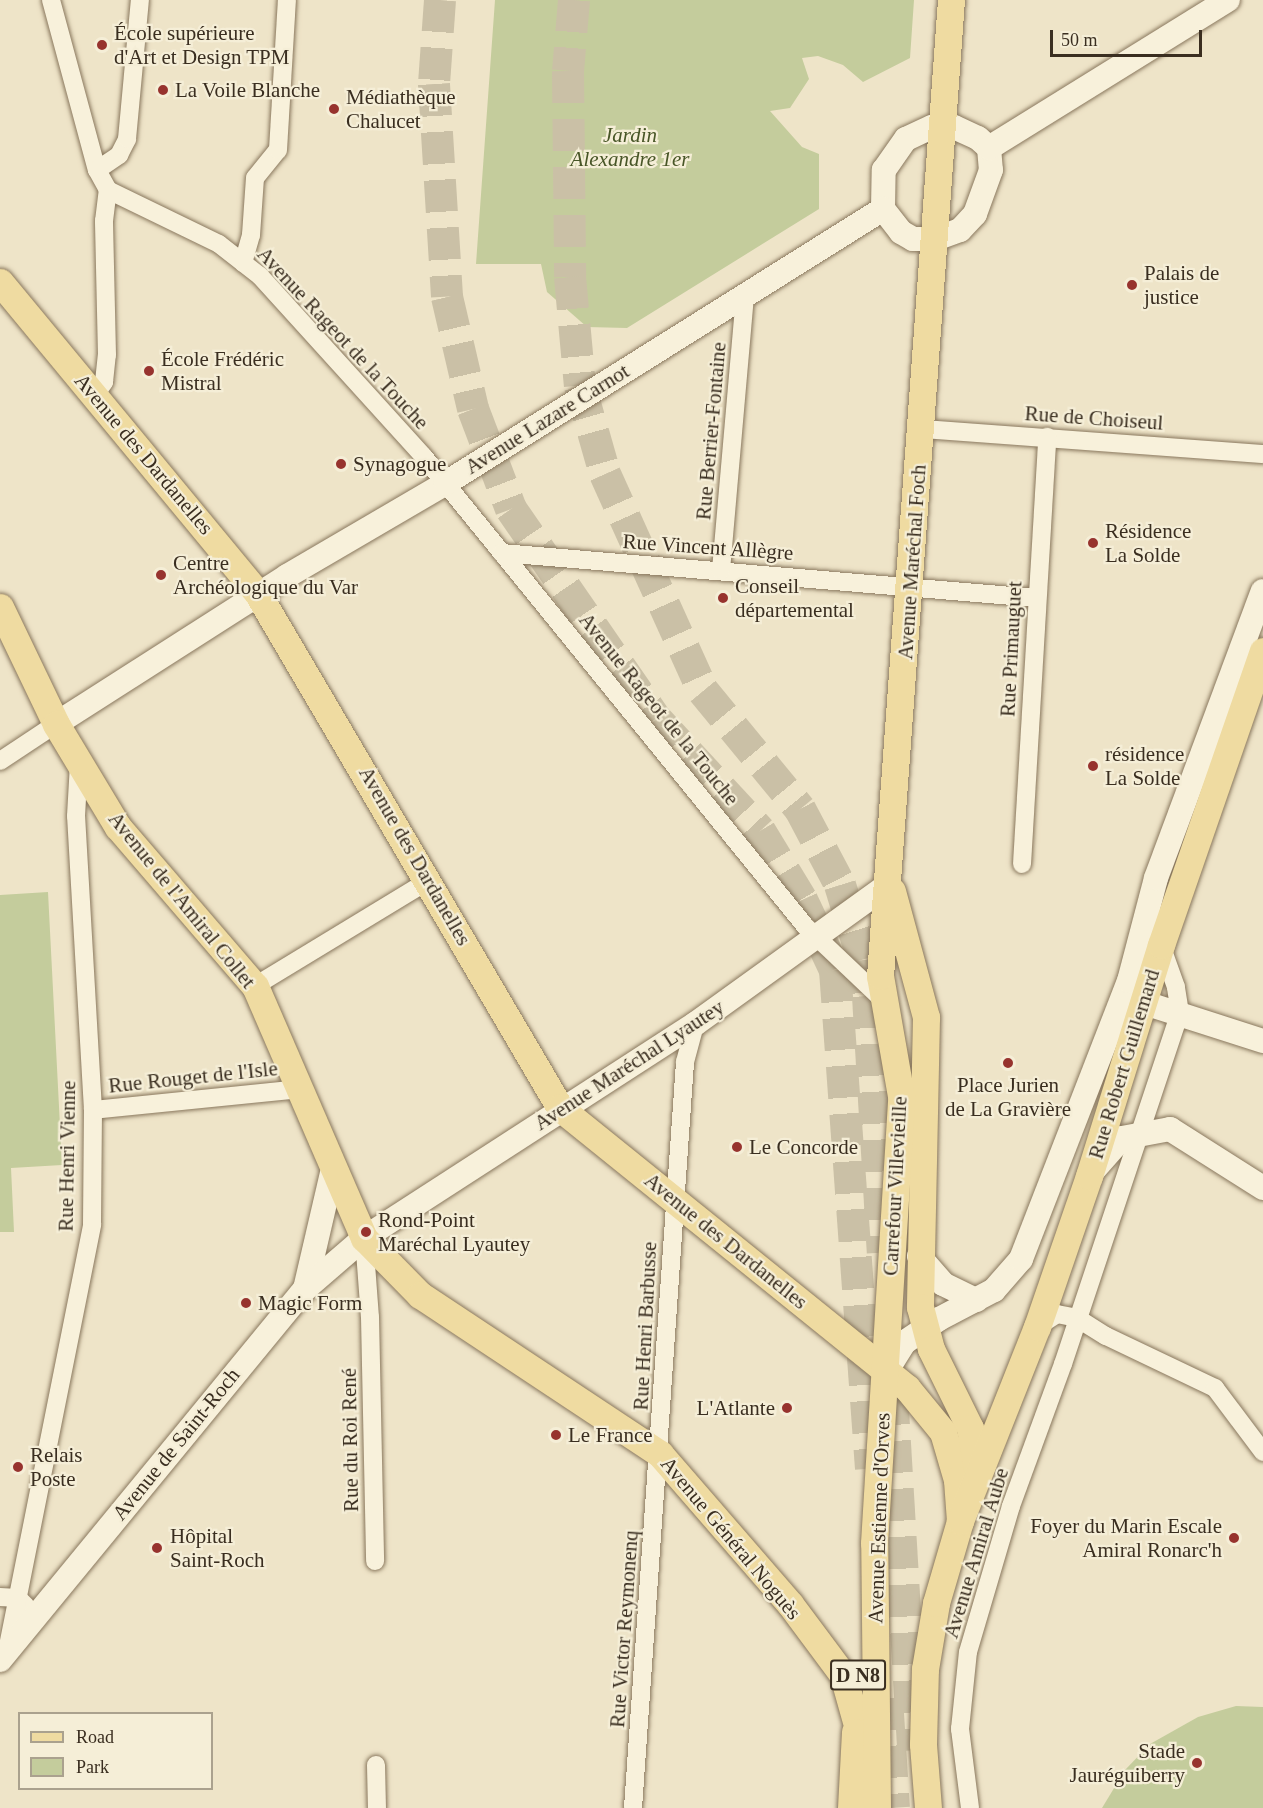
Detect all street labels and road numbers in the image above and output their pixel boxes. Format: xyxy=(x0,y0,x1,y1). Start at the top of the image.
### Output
street label: Avenue Rageot de la Touche xyxy=(252,241,434,435)
street label: Rue Berrier-Fontaine xyxy=(691,341,731,521)
street label: Avenue Lazare Carnot xyxy=(460,358,634,480)
street label: Avenue des Dardanelles xyxy=(69,368,219,540)
street label: Rue de Choiseul xyxy=(1024,401,1164,435)
street label: Avenue Maréchal Foch xyxy=(893,464,931,660)
street label: Rue Vincent Allègre xyxy=(621,528,795,566)
street label: Rue Primauguet xyxy=(995,580,1027,718)
street label: Avenue Rageot de la Touche xyxy=(573,608,745,810)
street label: Avenue des Dardanelles xyxy=(353,762,477,950)
street label: Avenue de l'Amiral Collet xyxy=(103,807,261,993)
street label: Rue Robert Guillemard xyxy=(1083,966,1165,1162)
street label: Avenue Maréchal Lyautey xyxy=(529,994,729,1136)
street label: Rue Rouget de l'Isle xyxy=(107,1056,279,1098)
street label: Rue Henri Vienne xyxy=(53,1080,81,1232)
street label: Carrefour Villevieille xyxy=(878,1095,912,1277)
street label: Avenue des Dardanelles xyxy=(639,1167,813,1315)
street label: Rue Henri Barbusse xyxy=(628,1241,662,1411)
street label: Avenue de Saint-Roch xyxy=(107,1363,245,1525)
street label: Rue du Roi René xyxy=(336,1368,364,1512)
street label: Avenue Estienne d'Orves xyxy=(863,1412,895,1624)
street label: Avenue Général Noguès xyxy=(656,1451,806,1625)
street label: Avenue Amiral Aube xyxy=(938,1464,1014,1642)
street label: Rue Victor Reymonenq xyxy=(605,1529,643,1729)
road number: D N8 xyxy=(830,1658,886,1692)

